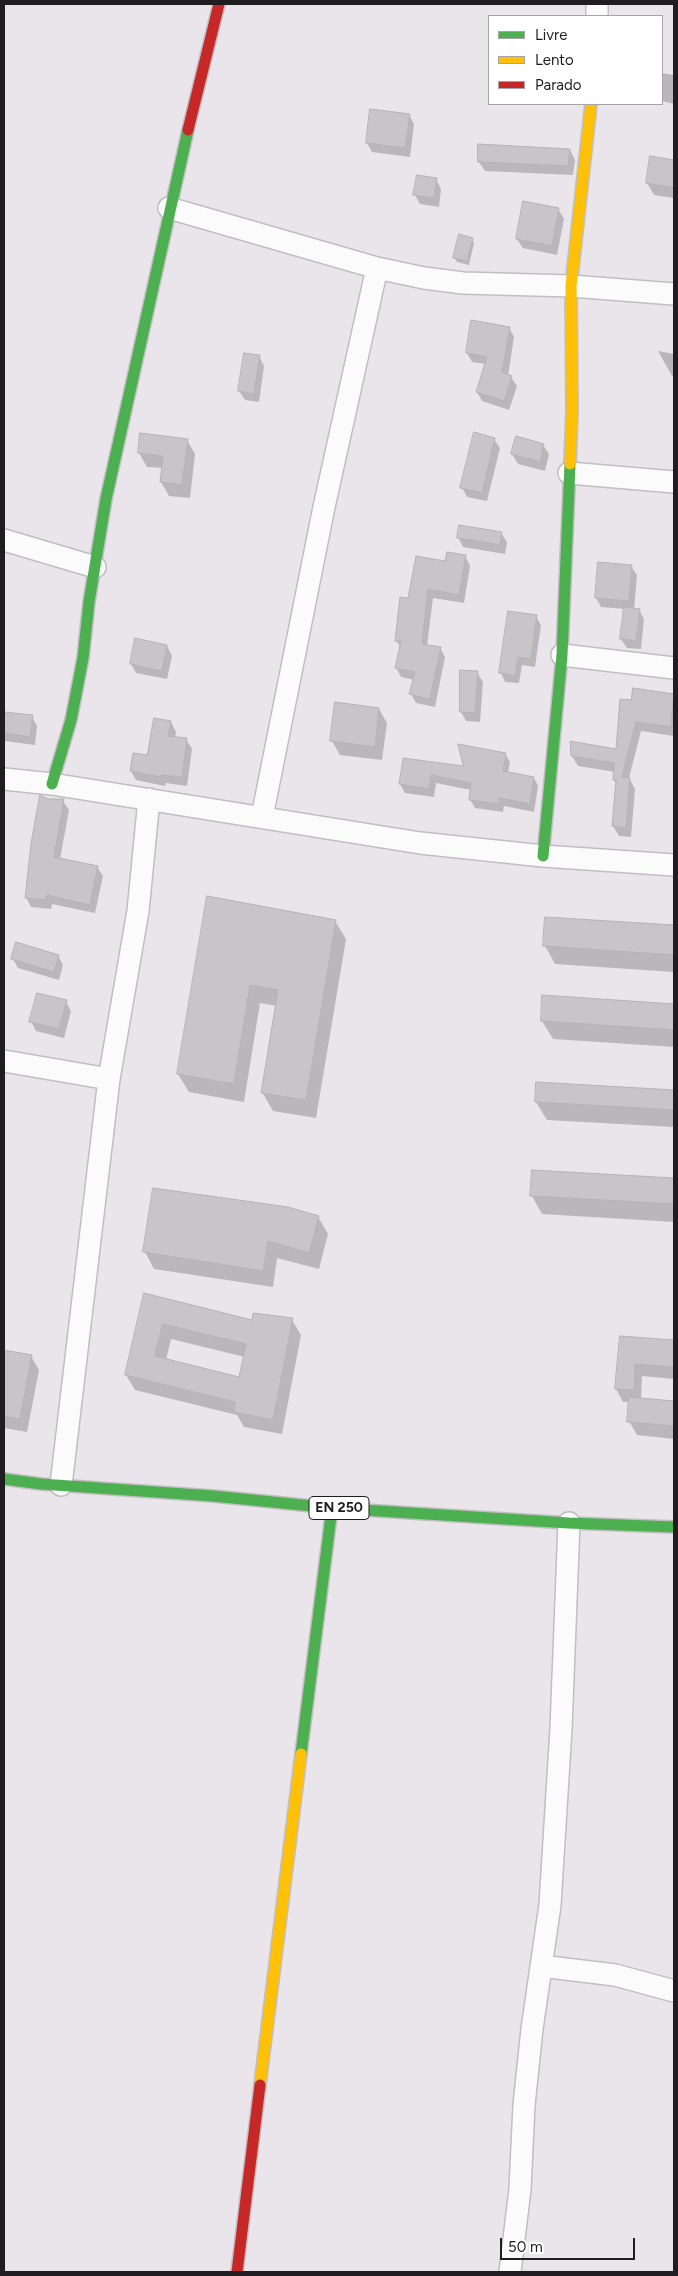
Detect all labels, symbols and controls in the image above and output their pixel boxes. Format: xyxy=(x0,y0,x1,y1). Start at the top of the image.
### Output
legend xyxy=(488,15,663,105)
text: Livre xyxy=(535,26,567,44)
text: Lento xyxy=(535,51,574,69)
text: Parado xyxy=(535,76,581,94)
road number: EN 250 xyxy=(309,1496,369,1520)
scale bar xyxy=(503,2228,638,2260)
text: 50 m xyxy=(508,2238,543,2256)

